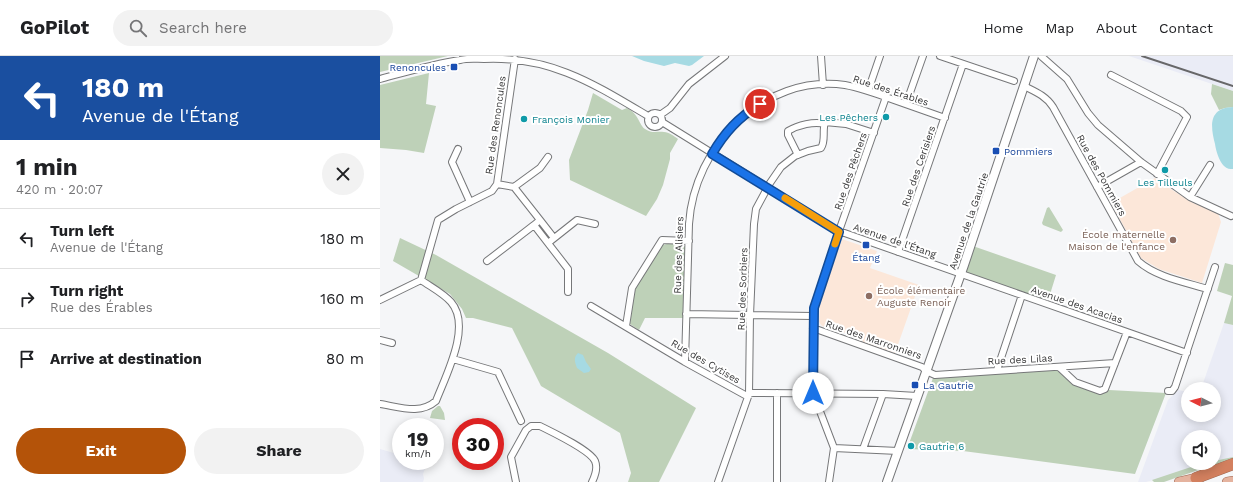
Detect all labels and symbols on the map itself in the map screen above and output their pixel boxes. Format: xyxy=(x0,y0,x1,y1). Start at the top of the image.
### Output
place label: Renoncules xyxy=(390,62,446,73)
marker: Renoncules xyxy=(449,62,459,72)
street label: Rue des Érables xyxy=(852,73,930,108)
street label: Rue des Renoncules xyxy=(483,75,508,175)
pin xyxy=(743,87,777,121)
place label: Les Pêchers xyxy=(819,112,878,123)
marker: Les Pêchers xyxy=(881,112,891,122)
marker: François Monier xyxy=(519,114,529,124)
place label: François Monier xyxy=(532,114,610,125)
street label: Rue des Cerisiers xyxy=(899,124,937,208)
street label: Rue des Pêchers xyxy=(832,131,869,211)
street label: Rue des Pommiers xyxy=(1075,133,1128,218)
marker: Pommiers xyxy=(991,146,1001,156)
place label: Pommiers xyxy=(1004,146,1053,157)
marker: Les Tilleuls xyxy=(1160,165,1170,175)
street label: Avenue de la Gautrie xyxy=(947,171,990,271)
place label: Les Tilleuls xyxy=(1138,177,1192,188)
street label: Rue des Alisiers xyxy=(672,216,685,294)
street label: Avenue de l'Étang xyxy=(852,220,938,260)
place label: École maternelle Maison de l'enfance xyxy=(1068,229,1165,252)
marker: École maternelle Maison de l'enfance xyxy=(1168,235,1178,245)
marker: Étang xyxy=(861,240,871,250)
street label: Rue des Sorbiers xyxy=(736,247,749,331)
place label: Étang xyxy=(852,251,880,263)
street label: Avenue des Acacias xyxy=(1030,284,1124,325)
place label: École élémentaire Auguste Renoir xyxy=(877,285,965,308)
marker: École élémentaire Auguste Renoir xyxy=(864,291,874,301)
street label: Rue des Marronniers xyxy=(824,318,923,361)
street label: Rue des Cytises xyxy=(669,337,742,386)
street label: Rue des Lilas xyxy=(987,352,1053,367)
position arrow xyxy=(792,372,834,414)
marker: La Gautrie xyxy=(910,380,920,390)
place label: La Gautrie xyxy=(923,380,974,391)
north arrow xyxy=(1181,382,1221,422)
speed limit sign: 30 xyxy=(452,418,504,470)
marker: Gautrie 6 xyxy=(906,441,916,451)
place label: Gautrie 6 xyxy=(919,441,964,452)

